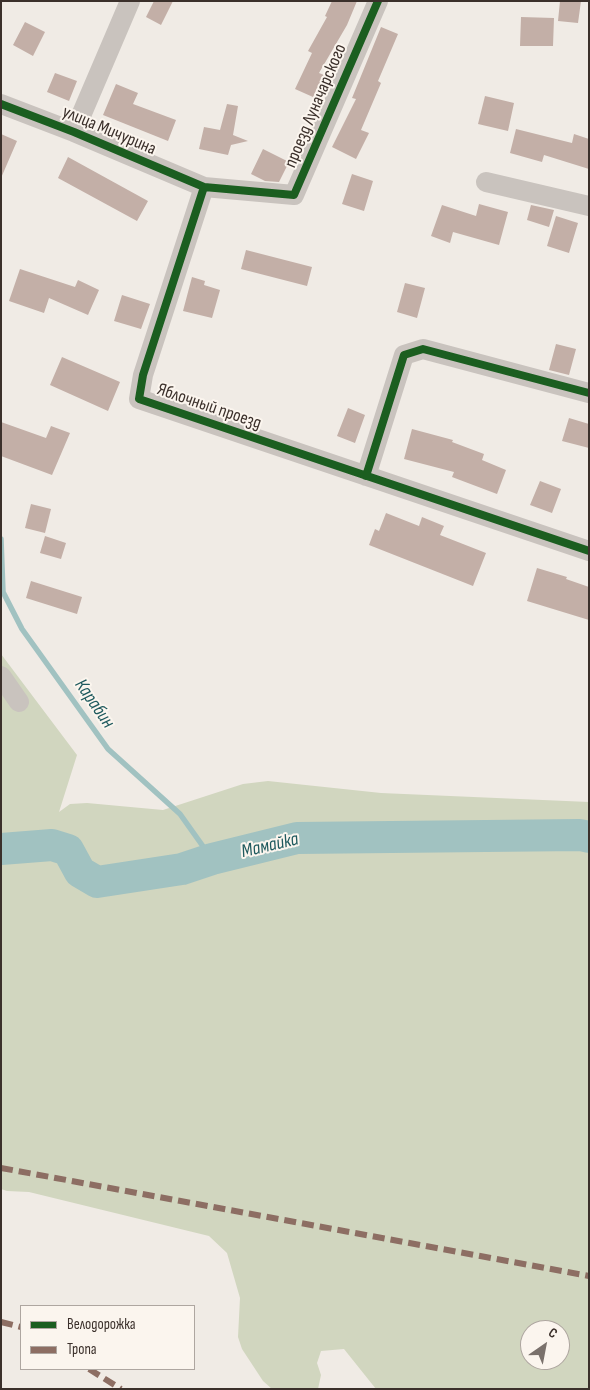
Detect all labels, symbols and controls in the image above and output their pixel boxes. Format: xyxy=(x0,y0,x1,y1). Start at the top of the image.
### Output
street label: проезд Луначарского xyxy=(280,41,352,171)
street label: улица Мичурина xyxy=(59,102,159,160)
street label: Яблочный проезд xyxy=(154,379,264,435)
water label: Карабин xyxy=(69,675,119,733)
water label: Мамайка xyxy=(239,828,301,864)
legend xyxy=(20,1305,195,1370)
text: Велодорожка xyxy=(67,1315,136,1334)
north arrow xyxy=(520,1320,570,1370)
text: С xyxy=(545,1324,561,1342)
text: Тропа xyxy=(67,1340,97,1359)

